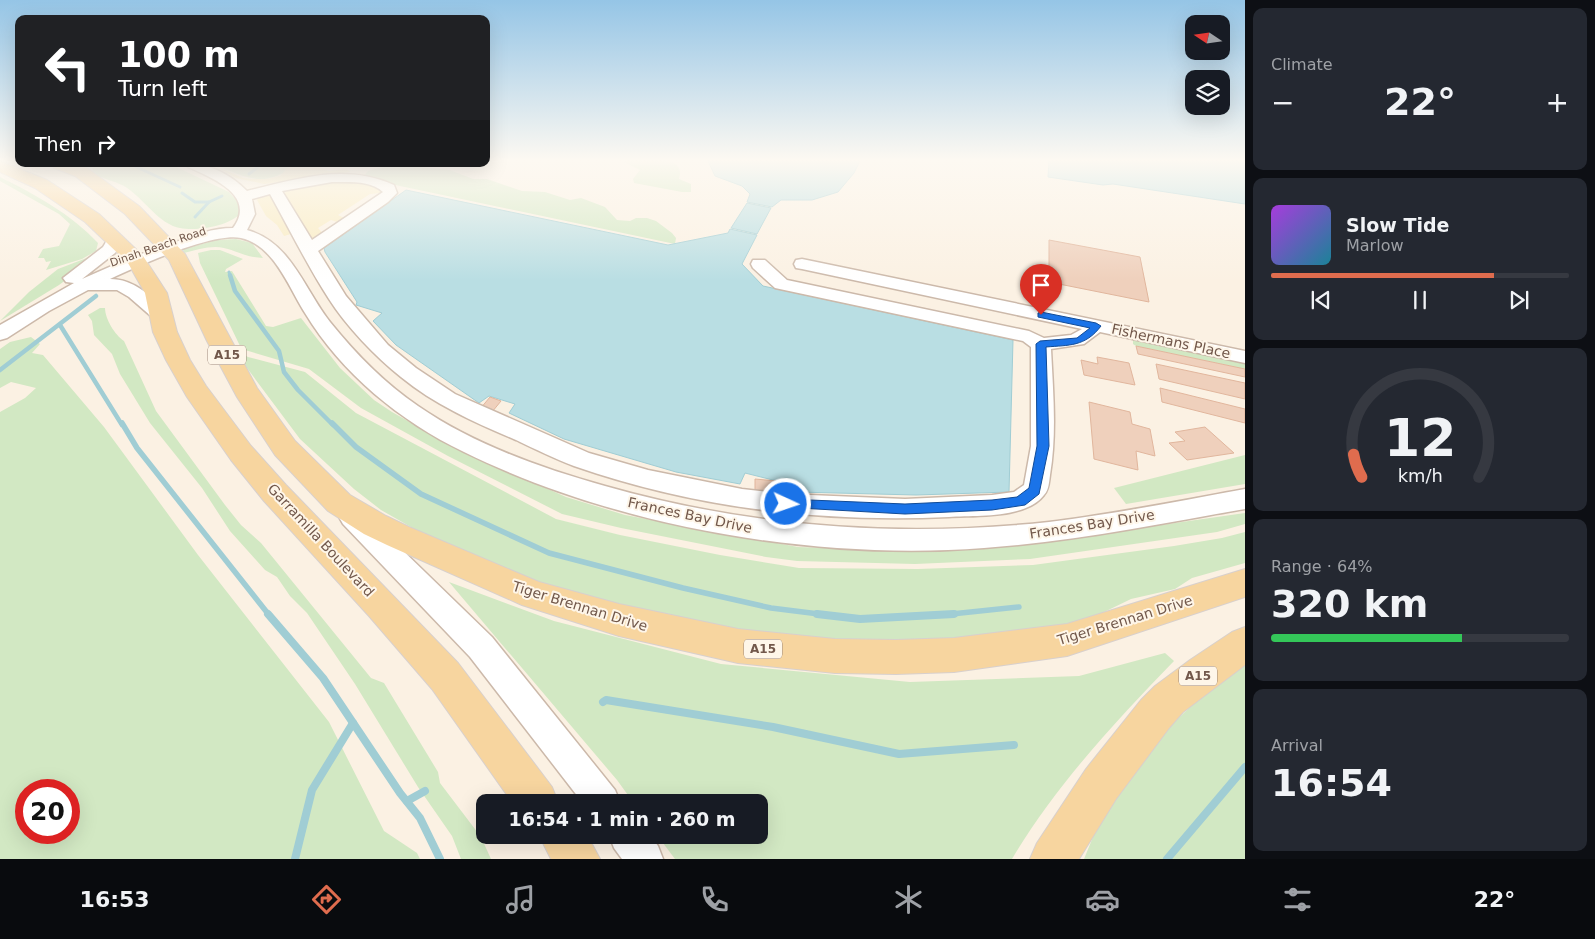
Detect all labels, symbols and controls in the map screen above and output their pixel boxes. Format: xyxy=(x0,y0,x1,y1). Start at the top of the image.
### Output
north arrow xyxy=(1185,15,1230,60)
map controls xyxy=(1185,15,1230,115)
icon: left xyxy=(35,35,100,100)
text: 100 m xyxy=(118,35,240,75)
text: Climate xyxy=(1271,55,1333,74)
button: layers xyxy=(1185,70,1230,115)
text: Turn left xyxy=(118,76,207,101)
text: 22° xyxy=(1384,80,1456,124)
text: − xyxy=(1271,86,1294,119)
text: + xyxy=(1546,86,1569,119)
icon: right xyxy=(92,130,120,158)
text: Then xyxy=(35,133,82,155)
text: Slow Tide xyxy=(1346,214,1449,236)
street label: Dinah Beach Road xyxy=(108,224,208,270)
text: Marlow xyxy=(1346,236,1404,255)
pin xyxy=(1020,264,1062,315)
icon: arrive xyxy=(1027,271,1055,299)
icon: previous xyxy=(1307,286,1335,314)
icon: pause xyxy=(1406,286,1434,314)
icon: next xyxy=(1505,286,1533,314)
street label: Fishermans Place xyxy=(1110,321,1232,361)
road number: A15 xyxy=(208,346,246,364)
text: 12 xyxy=(1384,408,1456,468)
text: km/h xyxy=(1397,465,1443,486)
position arrow xyxy=(759,477,811,529)
street label: Garramilla Boulevard xyxy=(265,480,377,600)
street label: Frances Bay Drive xyxy=(626,494,754,536)
street label: Frances Bay Drive xyxy=(1028,506,1156,542)
text: Range · 64% xyxy=(1271,557,1373,576)
street label: Tiger Brennan Drive xyxy=(510,578,649,634)
text: 320 km xyxy=(1271,582,1428,626)
street label: Tiger Brennan Drive xyxy=(1055,592,1194,648)
road number: A15 xyxy=(744,640,782,659)
road number: A15 xyxy=(1179,666,1217,686)
text: Arrival xyxy=(1271,736,1323,755)
text: 16:54 xyxy=(1271,761,1392,805)
speed limit sign: 20 xyxy=(15,779,80,844)
text: 16:54 · 1 min · 260 m xyxy=(508,808,736,830)
icon: directions xyxy=(309,882,344,917)
icon: music xyxy=(503,882,538,917)
icon: phone xyxy=(697,882,732,917)
icon: climate xyxy=(891,882,926,917)
icon: car xyxy=(1085,882,1120,917)
icon: filters xyxy=(1280,882,1315,917)
text: 16:53 xyxy=(80,887,150,912)
text: 22° xyxy=(1474,887,1515,912)

